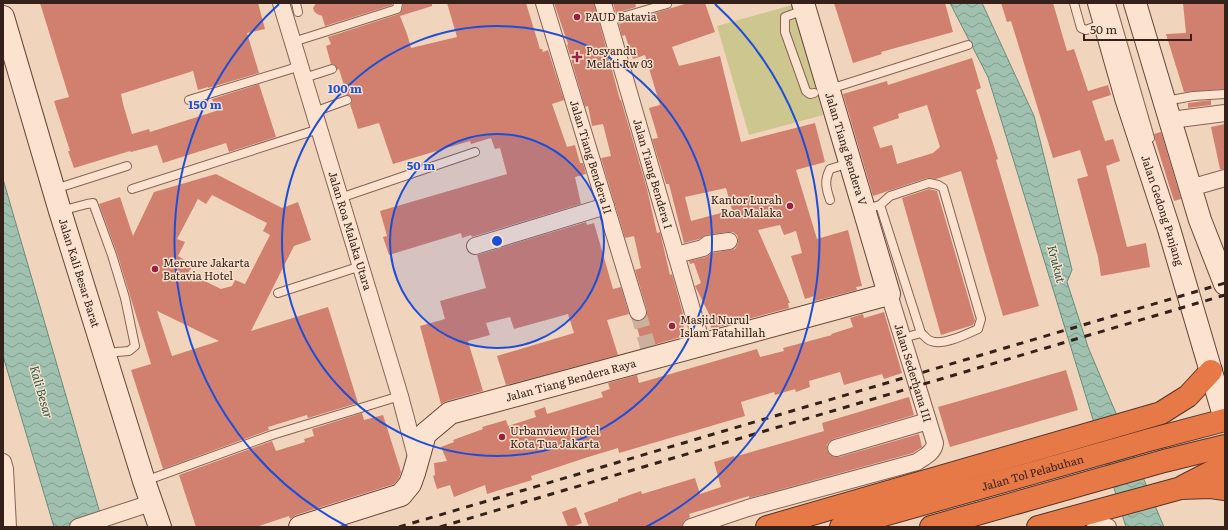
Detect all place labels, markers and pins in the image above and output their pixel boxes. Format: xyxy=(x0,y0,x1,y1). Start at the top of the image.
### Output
place label: PAUD Batavia xyxy=(585,8,657,24)
marker: PAUD Batavia xyxy=(572,12,582,22)
place label: Posyandu Melati Rw 03 xyxy=(586,42,653,71)
marker: Posyandu Melati Rw 03 xyxy=(571,51,583,63)
place label: Kantor Lurah Roa Malaka xyxy=(711,191,782,220)
marker: Kantor Lurah Roa Malaka xyxy=(785,201,795,211)
centre of rings xyxy=(490,234,504,248)
place label: Mercure Jakarta Batavia Hotel xyxy=(163,254,250,283)
marker: Mercure Jakarta Batavia Hotel xyxy=(150,264,160,274)
place label: Masjid Nurul Islam Fatahillah xyxy=(680,311,766,340)
marker: Masjid Nurul Islam Fatahillah xyxy=(667,321,677,331)
place label: Urbanview Hotel Kota Tua Jakarta xyxy=(510,422,600,451)
marker: Urbanview Hotel Kota Tua Jakarta xyxy=(497,432,507,442)

